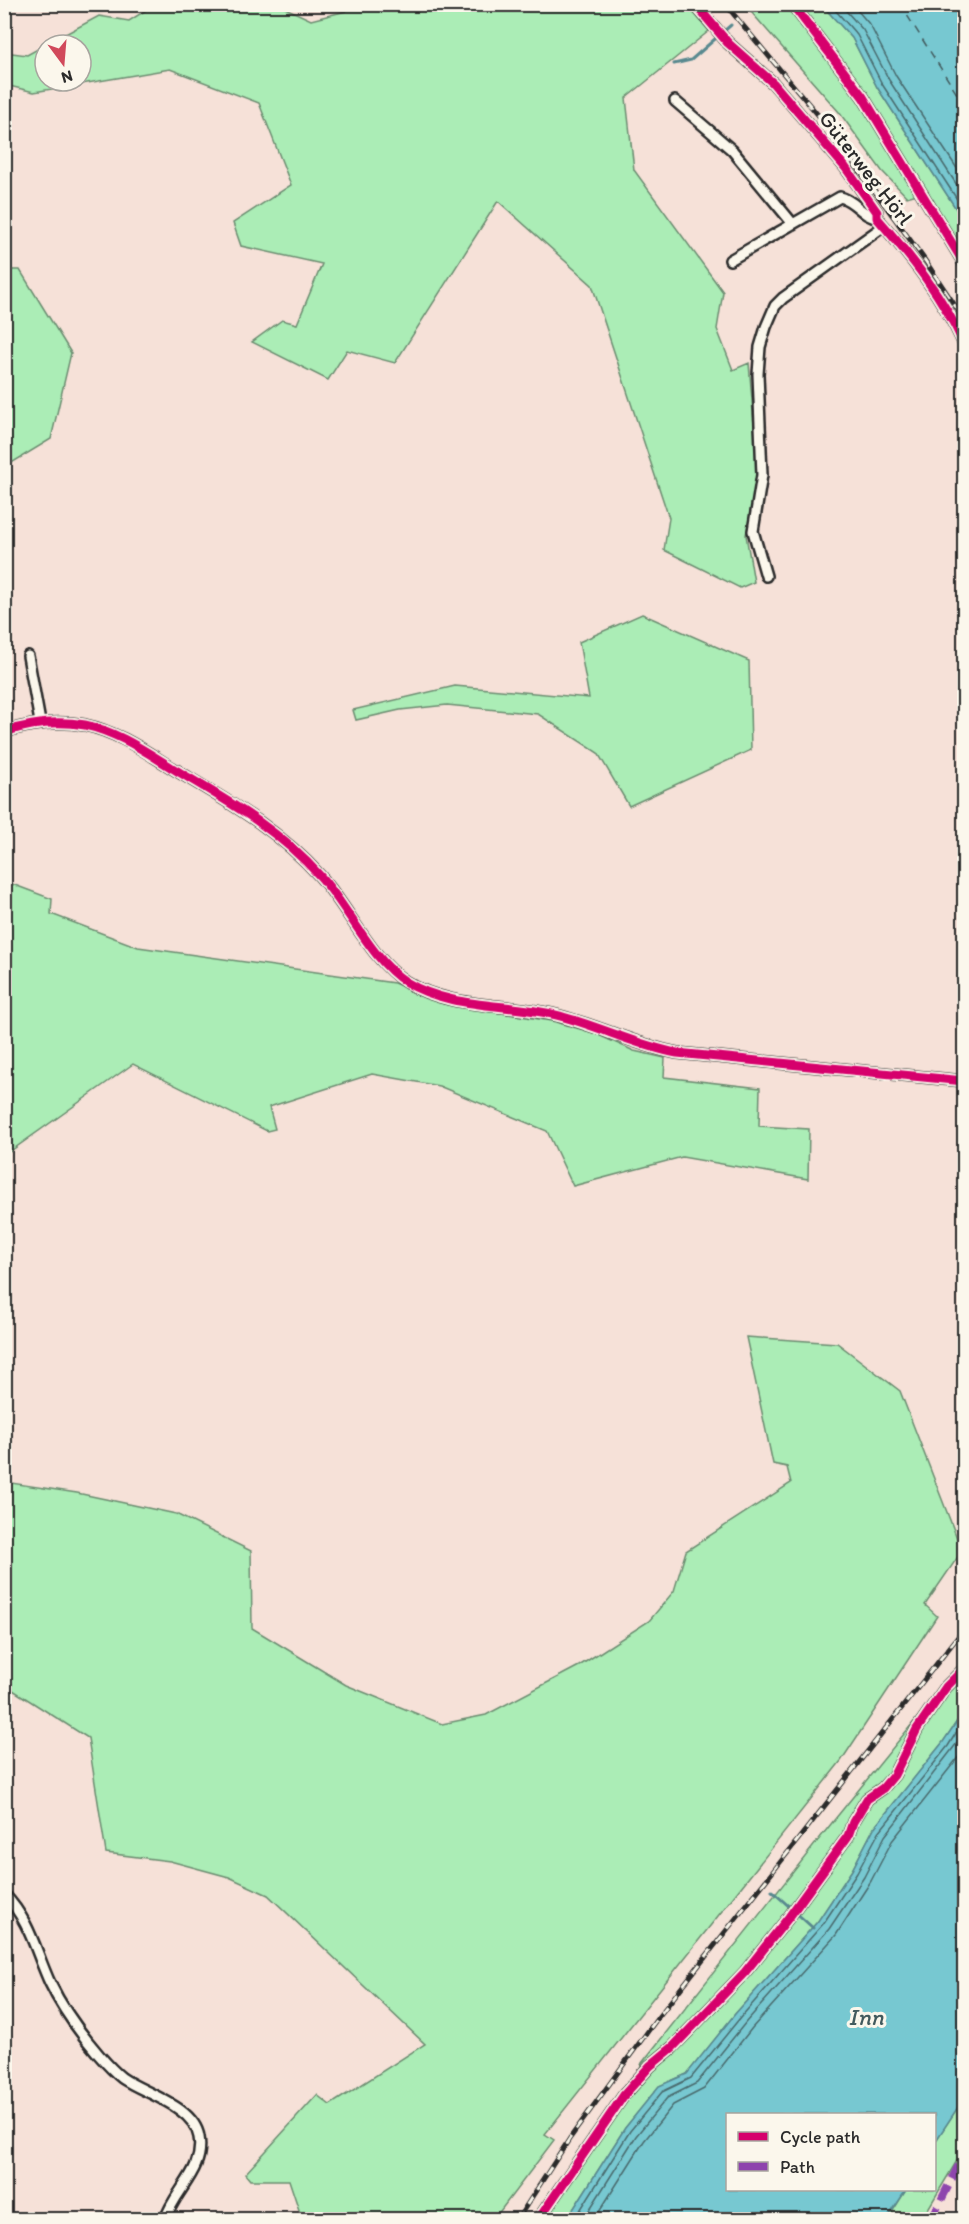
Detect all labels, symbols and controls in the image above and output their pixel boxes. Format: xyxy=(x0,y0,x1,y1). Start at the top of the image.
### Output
north arrow xyxy=(33,33,93,93)
text: N xyxy=(59,66,75,88)
street label: Güterweg Hörl xyxy=(813,106,919,230)
water label: Inn xyxy=(848,2002,884,2031)
legend xyxy=(726,2113,936,2191)
text: Cycle path xyxy=(780,2126,861,2148)
text: Path xyxy=(780,2156,815,2178)

